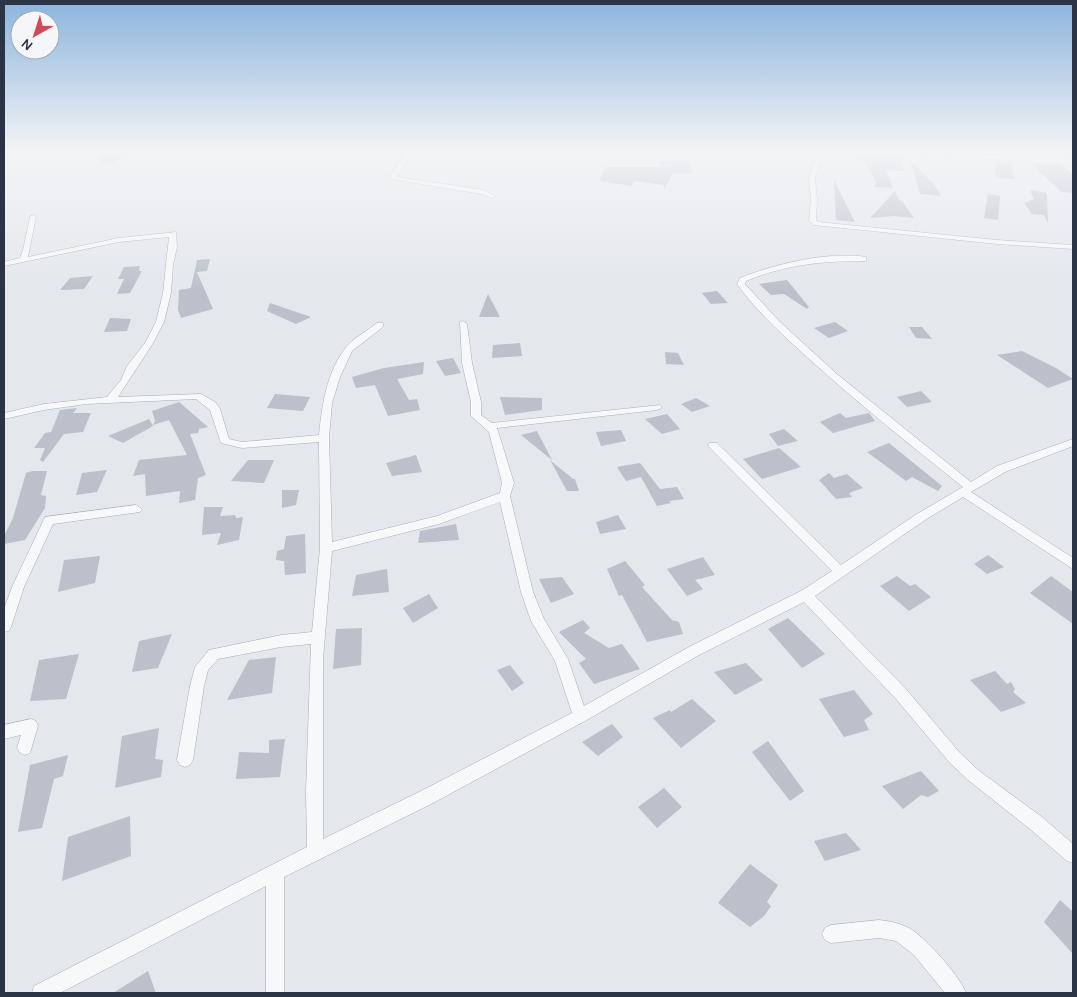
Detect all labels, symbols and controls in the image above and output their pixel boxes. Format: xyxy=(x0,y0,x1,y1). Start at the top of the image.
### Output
north arrow xyxy=(10,10,60,60)
text: N xyxy=(18,35,36,54)

